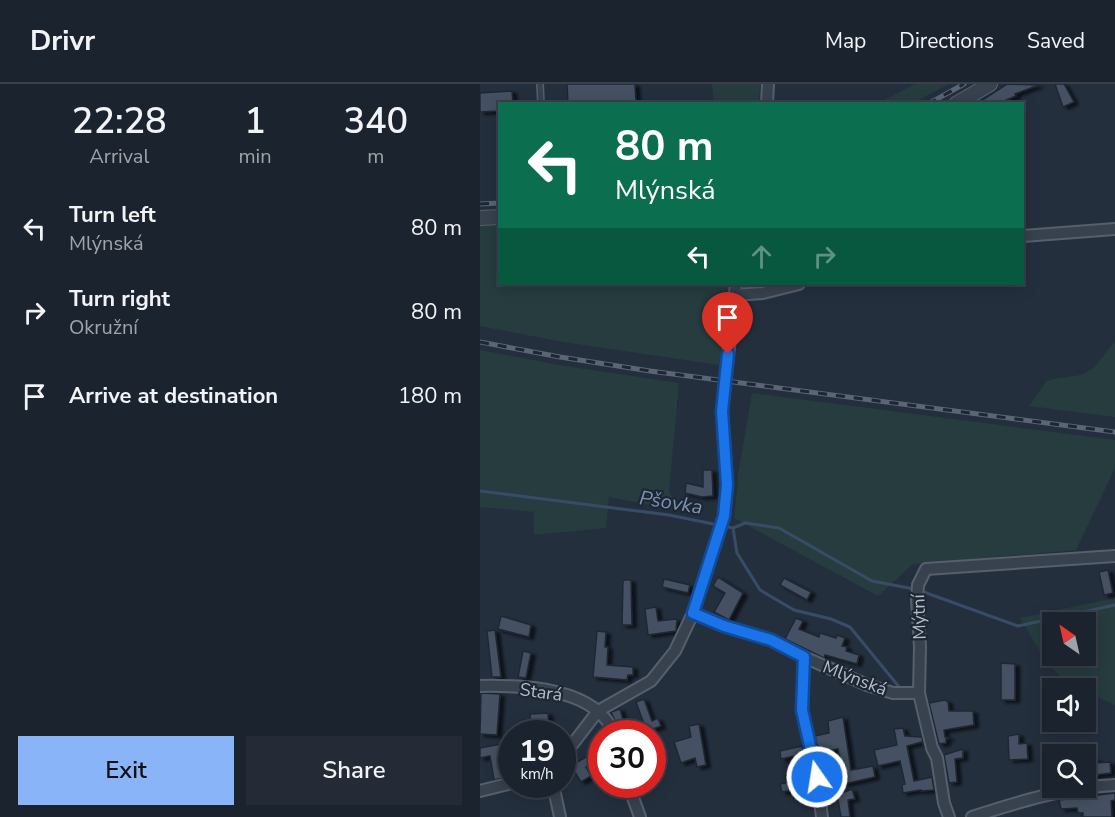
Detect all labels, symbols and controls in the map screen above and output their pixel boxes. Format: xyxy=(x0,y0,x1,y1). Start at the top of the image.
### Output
text: Drivr xyxy=(30,22,95,60)
text: Map xyxy=(825,27,866,55)
text: Directions xyxy=(899,27,994,55)
text: Saved xyxy=(1027,27,1085,55)
text: 22:28 xyxy=(72,97,167,146)
text: 1 xyxy=(244,97,266,146)
text: 340 xyxy=(343,97,408,146)
text: 80 m xyxy=(615,118,714,175)
icon: left xyxy=(516,126,594,204)
text: Arrival xyxy=(89,143,149,170)
text: min xyxy=(239,143,272,170)
text: m xyxy=(367,143,384,170)
text: Mlýnská xyxy=(615,172,716,209)
text: Turn left xyxy=(69,200,156,230)
icon: left xyxy=(18,212,51,245)
text: 80 m xyxy=(411,213,462,243)
text: Mlýnská xyxy=(69,230,144,257)
icon: left xyxy=(682,240,715,273)
icon: ahead xyxy=(745,240,778,273)
icon: right xyxy=(808,240,841,273)
text: Turn right xyxy=(69,284,170,314)
pin xyxy=(702,292,753,354)
icon: right xyxy=(18,296,51,329)
text: 80 m xyxy=(411,297,462,327)
icon: arrive xyxy=(711,301,744,334)
text: Okružní xyxy=(69,314,138,341)
icon: arrive xyxy=(18,380,51,413)
text: Arrive at destination xyxy=(69,381,278,411)
text: 180 m xyxy=(398,381,462,411)
water label: Pšovka xyxy=(637,484,704,521)
street label: Mýtní xyxy=(906,593,932,640)
north arrow xyxy=(1042,612,1096,666)
map controls xyxy=(1042,612,1096,798)
street label: Mlýnská xyxy=(819,655,891,701)
street label: Stará xyxy=(518,677,564,707)
button: sound xyxy=(1042,678,1096,732)
speed limit sign: 30 xyxy=(588,720,666,798)
text: 19 xyxy=(519,731,555,772)
button: Exit xyxy=(18,736,234,805)
button: Share xyxy=(246,736,462,805)
button: search xyxy=(1042,744,1096,798)
position arrow xyxy=(785,745,849,809)
text: km/h xyxy=(520,764,554,784)

